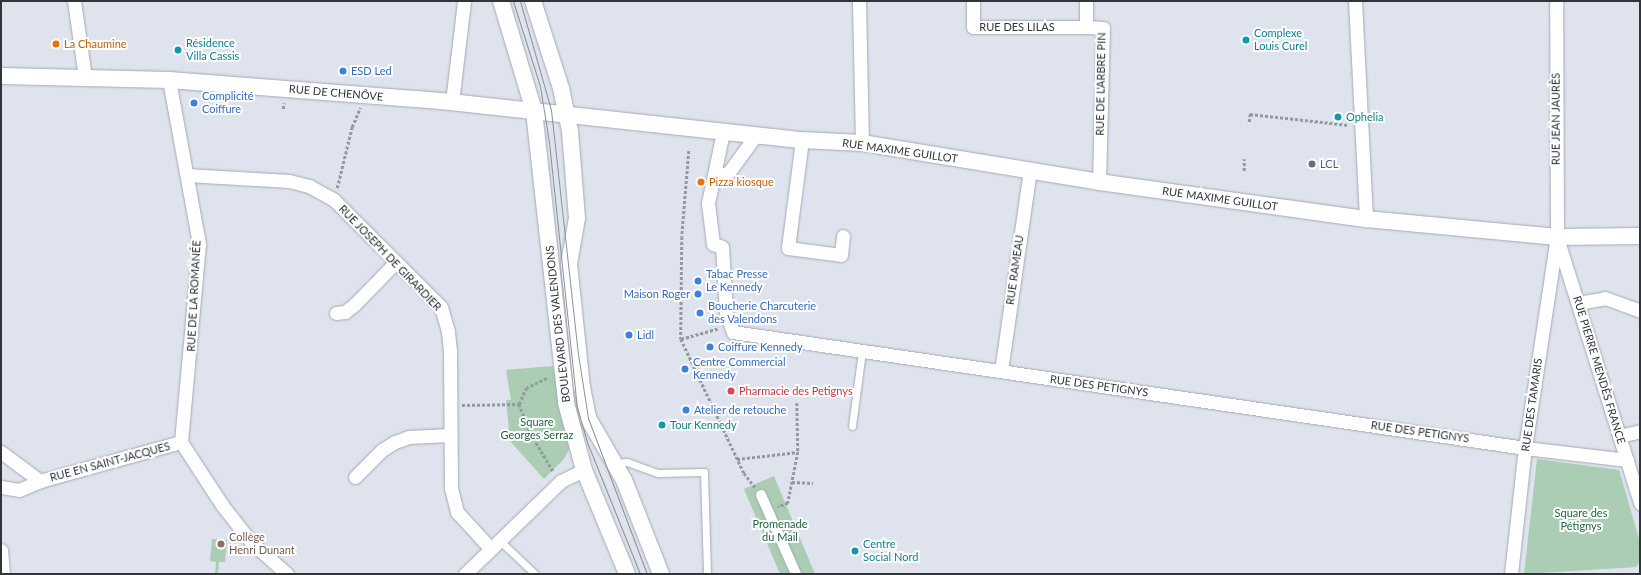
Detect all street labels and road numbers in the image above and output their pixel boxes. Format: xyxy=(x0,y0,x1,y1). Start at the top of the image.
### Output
street label: RUE DES LILAS xyxy=(979,20,1055,34)
street label: RUE DE L'ARBRE PIN xyxy=(1093,32,1109,136)
street label: RUE JEAN JAURÈS xyxy=(1549,73,1563,165)
street label: RUE DE CHENÔVE xyxy=(288,82,384,104)
street label: RUE MAXIME GUILLOT xyxy=(841,136,959,166)
street label: RUE MAXIME GUILLOT xyxy=(1161,184,1279,214)
street label: RUE JOSEPH DE GIRARDIER xyxy=(336,202,444,314)
street label: RUE RAMEAU xyxy=(1004,234,1026,306)
street label: RUE DE LA ROMANÉE xyxy=(184,240,204,352)
street label: BOULEVARD DES VALENDONS xyxy=(543,245,573,403)
street label: RUE PIERRE MENDÈS FRANCE xyxy=(1570,294,1628,446)
street label: RUE DES TAMARIS xyxy=(1519,357,1545,453)
street label: RUE DES PETIGNYS xyxy=(1049,373,1149,399)
street label: RUE DES PETIGNYS xyxy=(1370,419,1470,445)
street label: RUE EN SAINT-JACQUES xyxy=(48,440,172,484)

